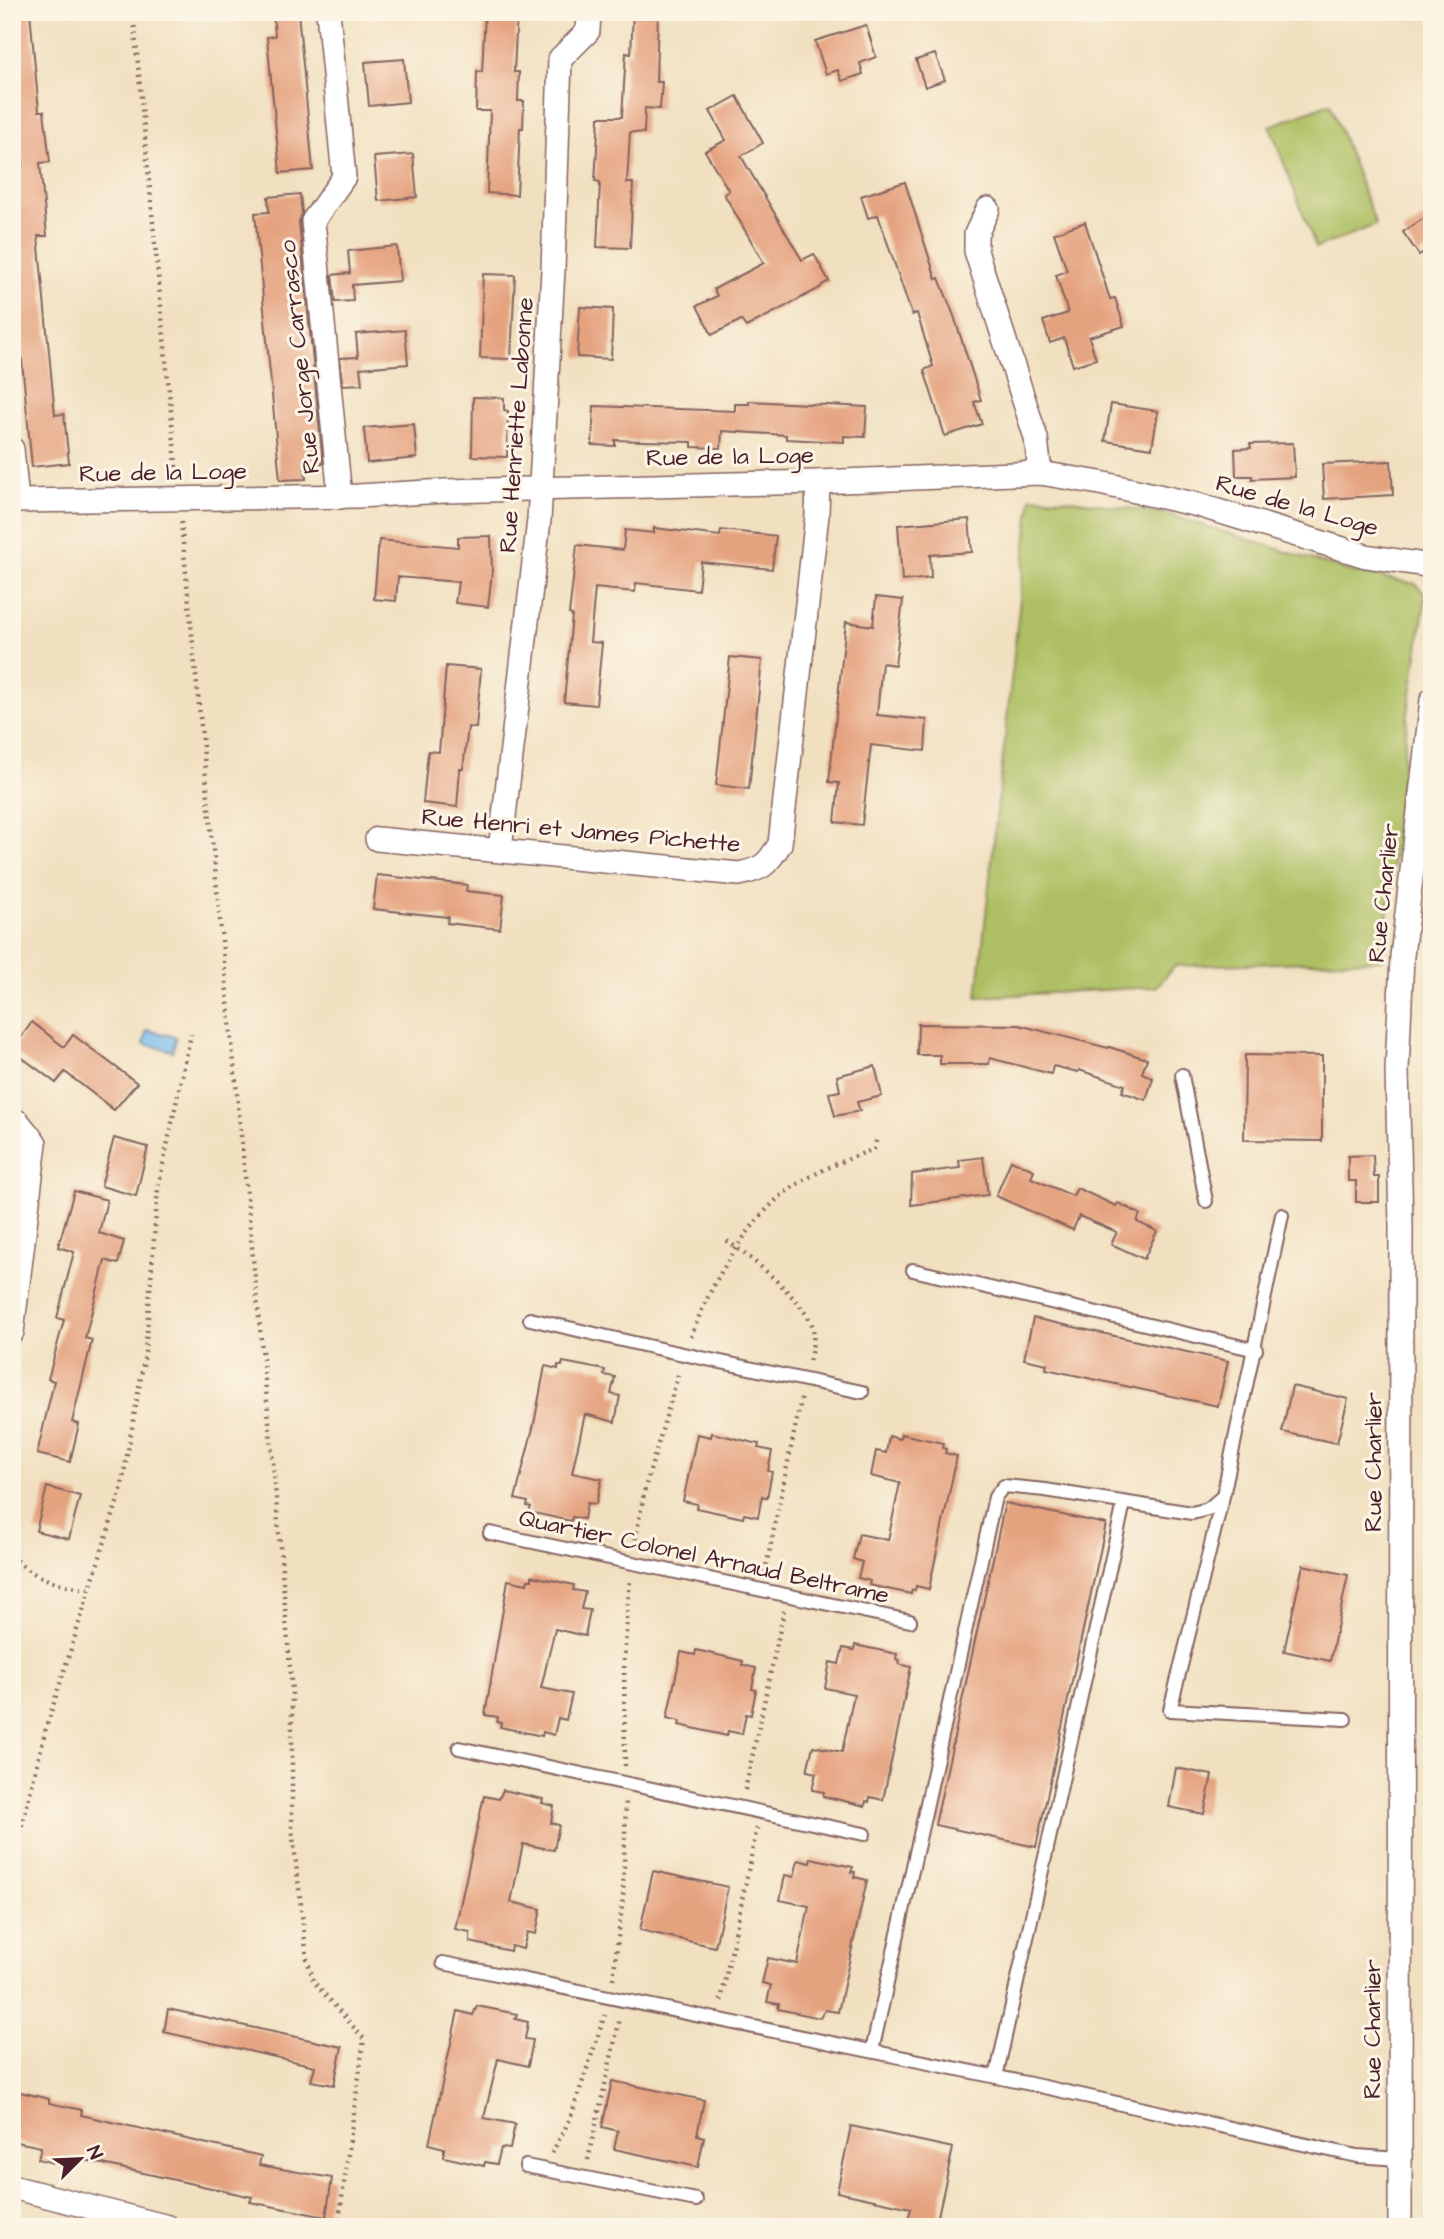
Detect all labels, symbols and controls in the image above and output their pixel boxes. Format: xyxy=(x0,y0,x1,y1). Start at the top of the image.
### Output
street label: Rue Jorge Carrasco xyxy=(271,238,330,476)
street label: Rue Henriette Labonne xyxy=(491,296,543,554)
street label: Rue de la Loge xyxy=(646,439,814,476)
street label: Rue de la Loge xyxy=(79,455,247,492)
street label: Rue de la Loge xyxy=(1211,467,1382,546)
street label: Rue Henri et James Pichette xyxy=(420,800,742,862)
street label: Rue Charlier xyxy=(1360,822,1408,964)
street label: Rue Charlier xyxy=(1357,1392,1391,1532)
street label: Quartier Colonel Arnaud Beltrame xyxy=(516,1501,892,1613)
street label: Rue Charlier xyxy=(1356,1959,1390,2099)
north arrow xyxy=(46,2124,116,2194)
text: N xyxy=(79,2142,109,2164)

